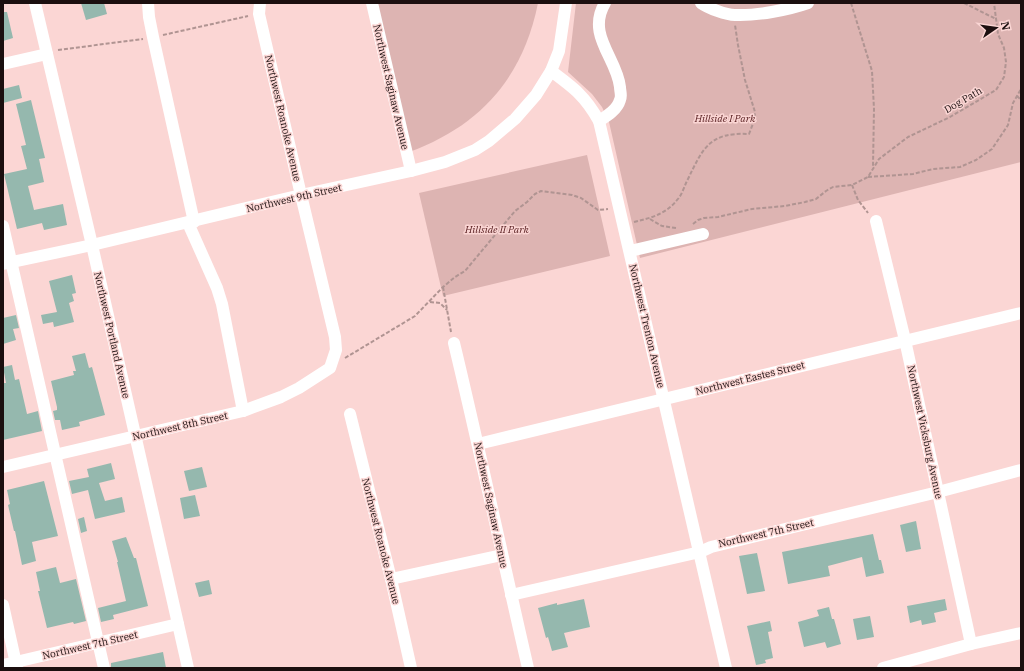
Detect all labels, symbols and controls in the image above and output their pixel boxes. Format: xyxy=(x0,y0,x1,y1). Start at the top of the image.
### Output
north arrow xyxy=(976,8,1016,48)
text: N xyxy=(998,20,1014,32)
street label: Northwest Saginaw Avenue xyxy=(370,23,412,151)
street label: Northwest Roanoke Avenue xyxy=(262,53,304,183)
street label: Dog Path xyxy=(942,84,984,116)
park label: Hillside I Park xyxy=(694,112,756,125)
street label: Northwest 9th Street xyxy=(245,181,343,215)
park label: Hillside II Park xyxy=(464,223,530,236)
street label: Northwest Trenton Avenue xyxy=(626,263,668,389)
street label: Northwest Portland Avenue xyxy=(91,270,133,400)
street label: Northwest Eastes Street xyxy=(694,358,806,398)
street label: Northwest Vicksburg Avenue xyxy=(904,364,946,500)
street label: Northwest 8th Street xyxy=(131,409,229,443)
street label: Northwest Saginaw Avenue xyxy=(471,441,511,569)
street label: Northwest Roanoke Avenue xyxy=(359,477,403,605)
street label: Northwest 7th Street xyxy=(717,516,815,550)
street label: Northwest 7th Street xyxy=(41,628,139,662)

